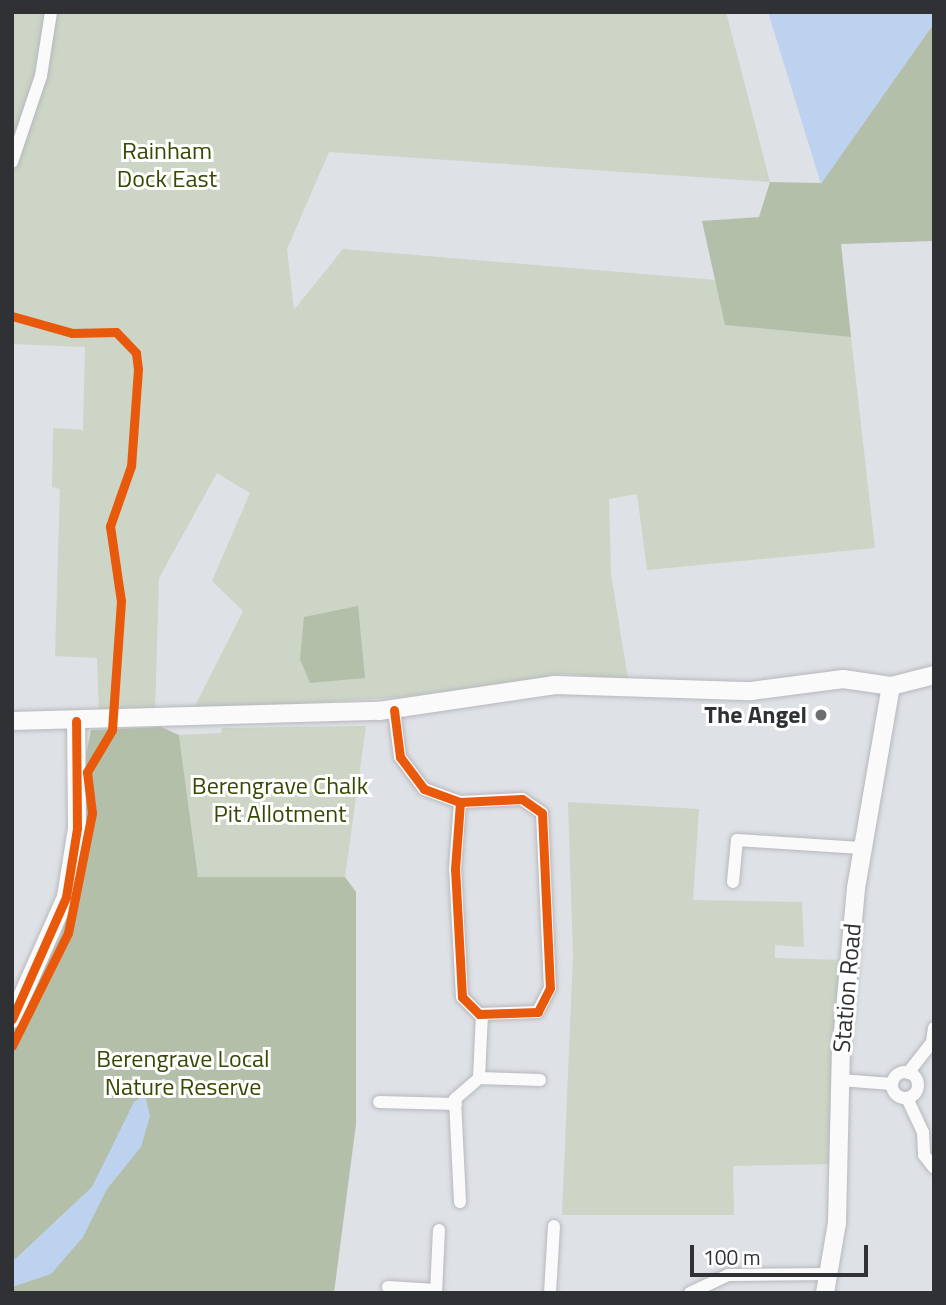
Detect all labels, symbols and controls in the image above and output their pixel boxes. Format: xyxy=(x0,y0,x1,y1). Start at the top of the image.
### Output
park label: Rainham Dock East xyxy=(117,137,217,193)
place label: The Angel xyxy=(704,701,807,729)
marker: The Angel xyxy=(813,707,829,723)
park label: Berengrave Chalk Pit Allotment xyxy=(192,772,368,828)
street label: Station Road xyxy=(827,922,867,1054)
park label: Berengrave Local Nature Reserve xyxy=(96,1045,270,1101)
scale bar xyxy=(694,1232,872,1276)
text: 100 m xyxy=(703,1241,760,1273)

